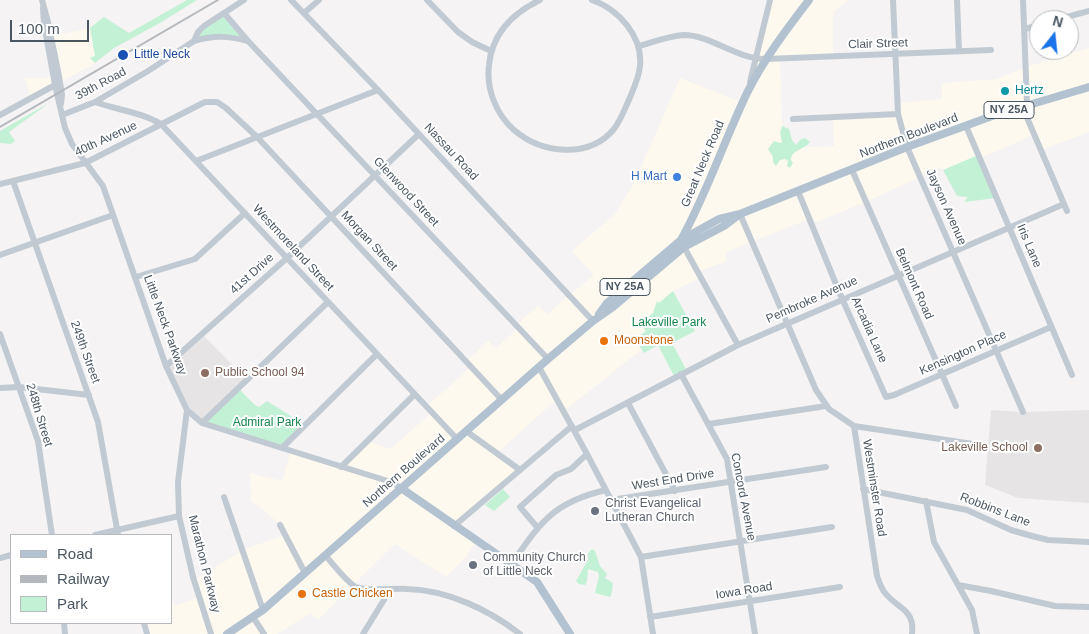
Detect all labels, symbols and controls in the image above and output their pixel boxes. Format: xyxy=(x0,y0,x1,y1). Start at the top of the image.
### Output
scale bar xyxy=(12,10,91,42)
north arrow xyxy=(1029,10,1079,60)
text: N xyxy=(1051,12,1065,31)
text: 100 m xyxy=(18,20,60,37)
street label: Clair Street xyxy=(848,36,908,52)
marker: Little Neck xyxy=(116,48,130,62)
place label: Little Neck xyxy=(134,48,190,62)
street label: 39th Road xyxy=(73,65,129,103)
place label: Hertz xyxy=(1015,84,1044,98)
marker: Hertz xyxy=(999,85,1011,97)
road number: NY 25A xyxy=(984,102,1034,118)
street label: Northern Boulevard xyxy=(858,111,960,161)
street label: 40th Avenue xyxy=(73,118,139,160)
street label: Great Neck Road xyxy=(678,119,728,209)
street label: Nassau Road xyxy=(421,121,481,183)
street label: Glenwood Street xyxy=(370,154,442,230)
street label: Jayson Avenue xyxy=(923,167,969,247)
place label: H Mart xyxy=(631,170,667,184)
marker: H Mart xyxy=(671,171,683,183)
street label: Westmoreland Street xyxy=(249,202,337,294)
street label: Morgan Street xyxy=(338,208,400,274)
street label: Iris Lane xyxy=(1013,222,1045,270)
street label: Belmont Road xyxy=(892,246,936,322)
street label: 41st Drive xyxy=(227,251,277,297)
street label: Little Neck Parkway xyxy=(140,273,190,377)
street label: Pembroke Avenue xyxy=(764,273,860,327)
road number: NY 25A xyxy=(600,278,650,296)
street label: Arcadia Lane xyxy=(848,295,890,365)
park label: Lakeville Park xyxy=(632,316,706,330)
street label: 249th Street xyxy=(67,319,103,385)
street label: Kensington Place xyxy=(917,327,1009,379)
place label: Moonstone xyxy=(614,334,673,348)
marker: Moonstone xyxy=(598,335,610,347)
place label: Public School 94 xyxy=(215,366,304,380)
marker: Public School 94 xyxy=(199,367,211,379)
street label: 248th Street xyxy=(23,382,55,448)
park label: Admiral Park xyxy=(233,416,301,430)
street label: Northern Boulevard xyxy=(360,431,448,511)
street label: Westminster Road xyxy=(859,438,889,538)
place label: Lakeville School xyxy=(941,441,1028,455)
marker: Lakeville School xyxy=(1032,442,1044,454)
street label: Concord Avenue xyxy=(727,452,759,542)
street label: West End Drive xyxy=(631,466,715,494)
street label: Robbins Lane xyxy=(958,490,1032,530)
place label: Christ Evangelical Lutheran Church xyxy=(605,497,701,525)
marker: Christ Evangelical Lutheran Church xyxy=(589,505,601,517)
street label: Marathon Parkway xyxy=(185,514,223,614)
legend xyxy=(10,534,172,624)
text: Road xyxy=(57,545,93,562)
place label: Community Church of Little Neck xyxy=(483,551,586,579)
marker: Community Church of Little Neck xyxy=(467,559,479,571)
text: Railway xyxy=(57,570,110,587)
street label: Iowa Road xyxy=(715,579,773,603)
place label: Castle Chicken xyxy=(312,587,393,601)
marker: Castle Chicken xyxy=(296,588,308,600)
text: Park xyxy=(57,595,88,612)

